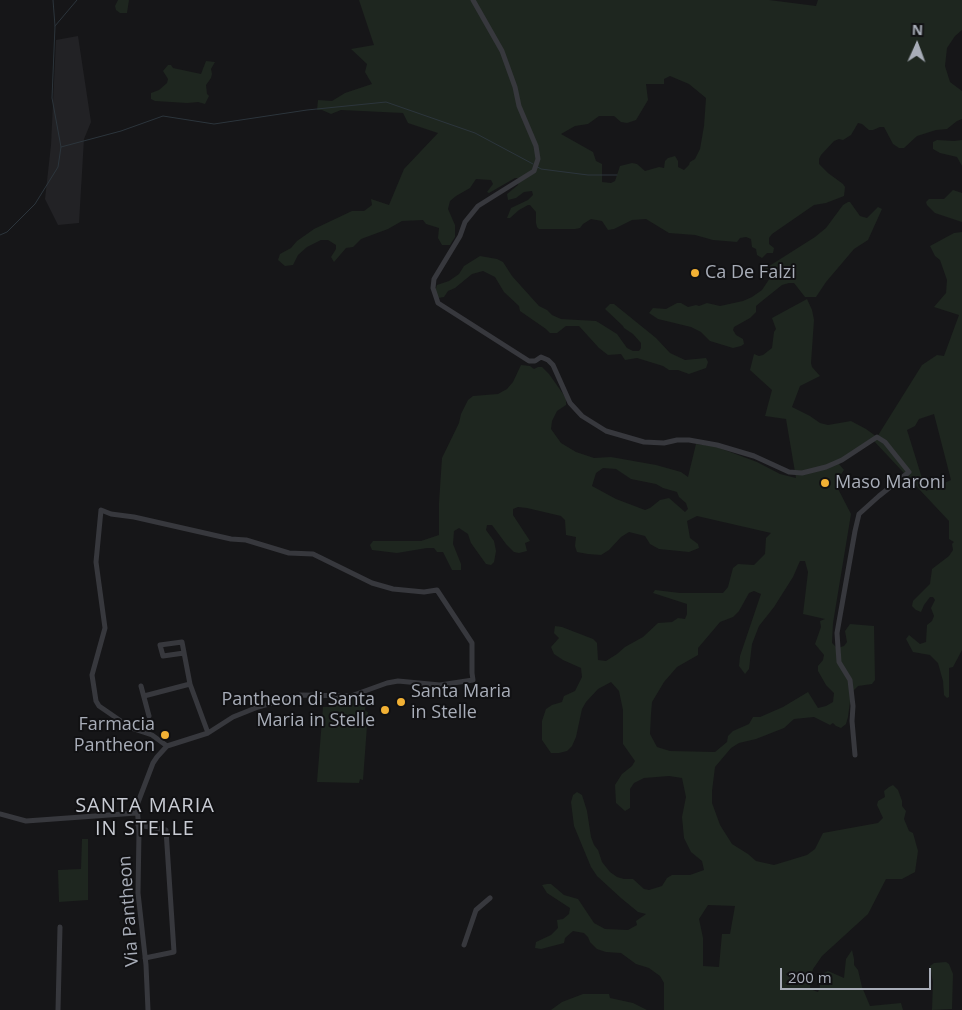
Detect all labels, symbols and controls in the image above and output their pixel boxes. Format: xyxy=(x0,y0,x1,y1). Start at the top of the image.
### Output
north arrow xyxy=(892,20,942,70)
text: N xyxy=(912,20,924,39)
place label: Ca De Falzi xyxy=(705,262,796,284)
marker: Ca De Falzi xyxy=(689,267,701,279)
place label: Maso Maroni xyxy=(835,472,945,494)
marker: Maso Maroni xyxy=(819,477,831,489)
place label: Santa Maria in Stelle xyxy=(411,681,511,724)
place label: Pantheon di Santa Maria in Stelle xyxy=(221,689,375,732)
marker: Santa Maria in Stelle xyxy=(395,696,407,708)
marker: Pantheon di Santa Maria in Stelle xyxy=(379,704,391,716)
place label: Farmacia Pantheon xyxy=(74,714,155,756)
marker: Farmacia Pantheon xyxy=(159,729,171,741)
district label: SANTA MARIA IN STELLE xyxy=(74,794,216,841)
street label: Via Pantheon xyxy=(114,855,144,967)
scale bar xyxy=(782,958,933,990)
text: 200 m xyxy=(788,967,832,987)

